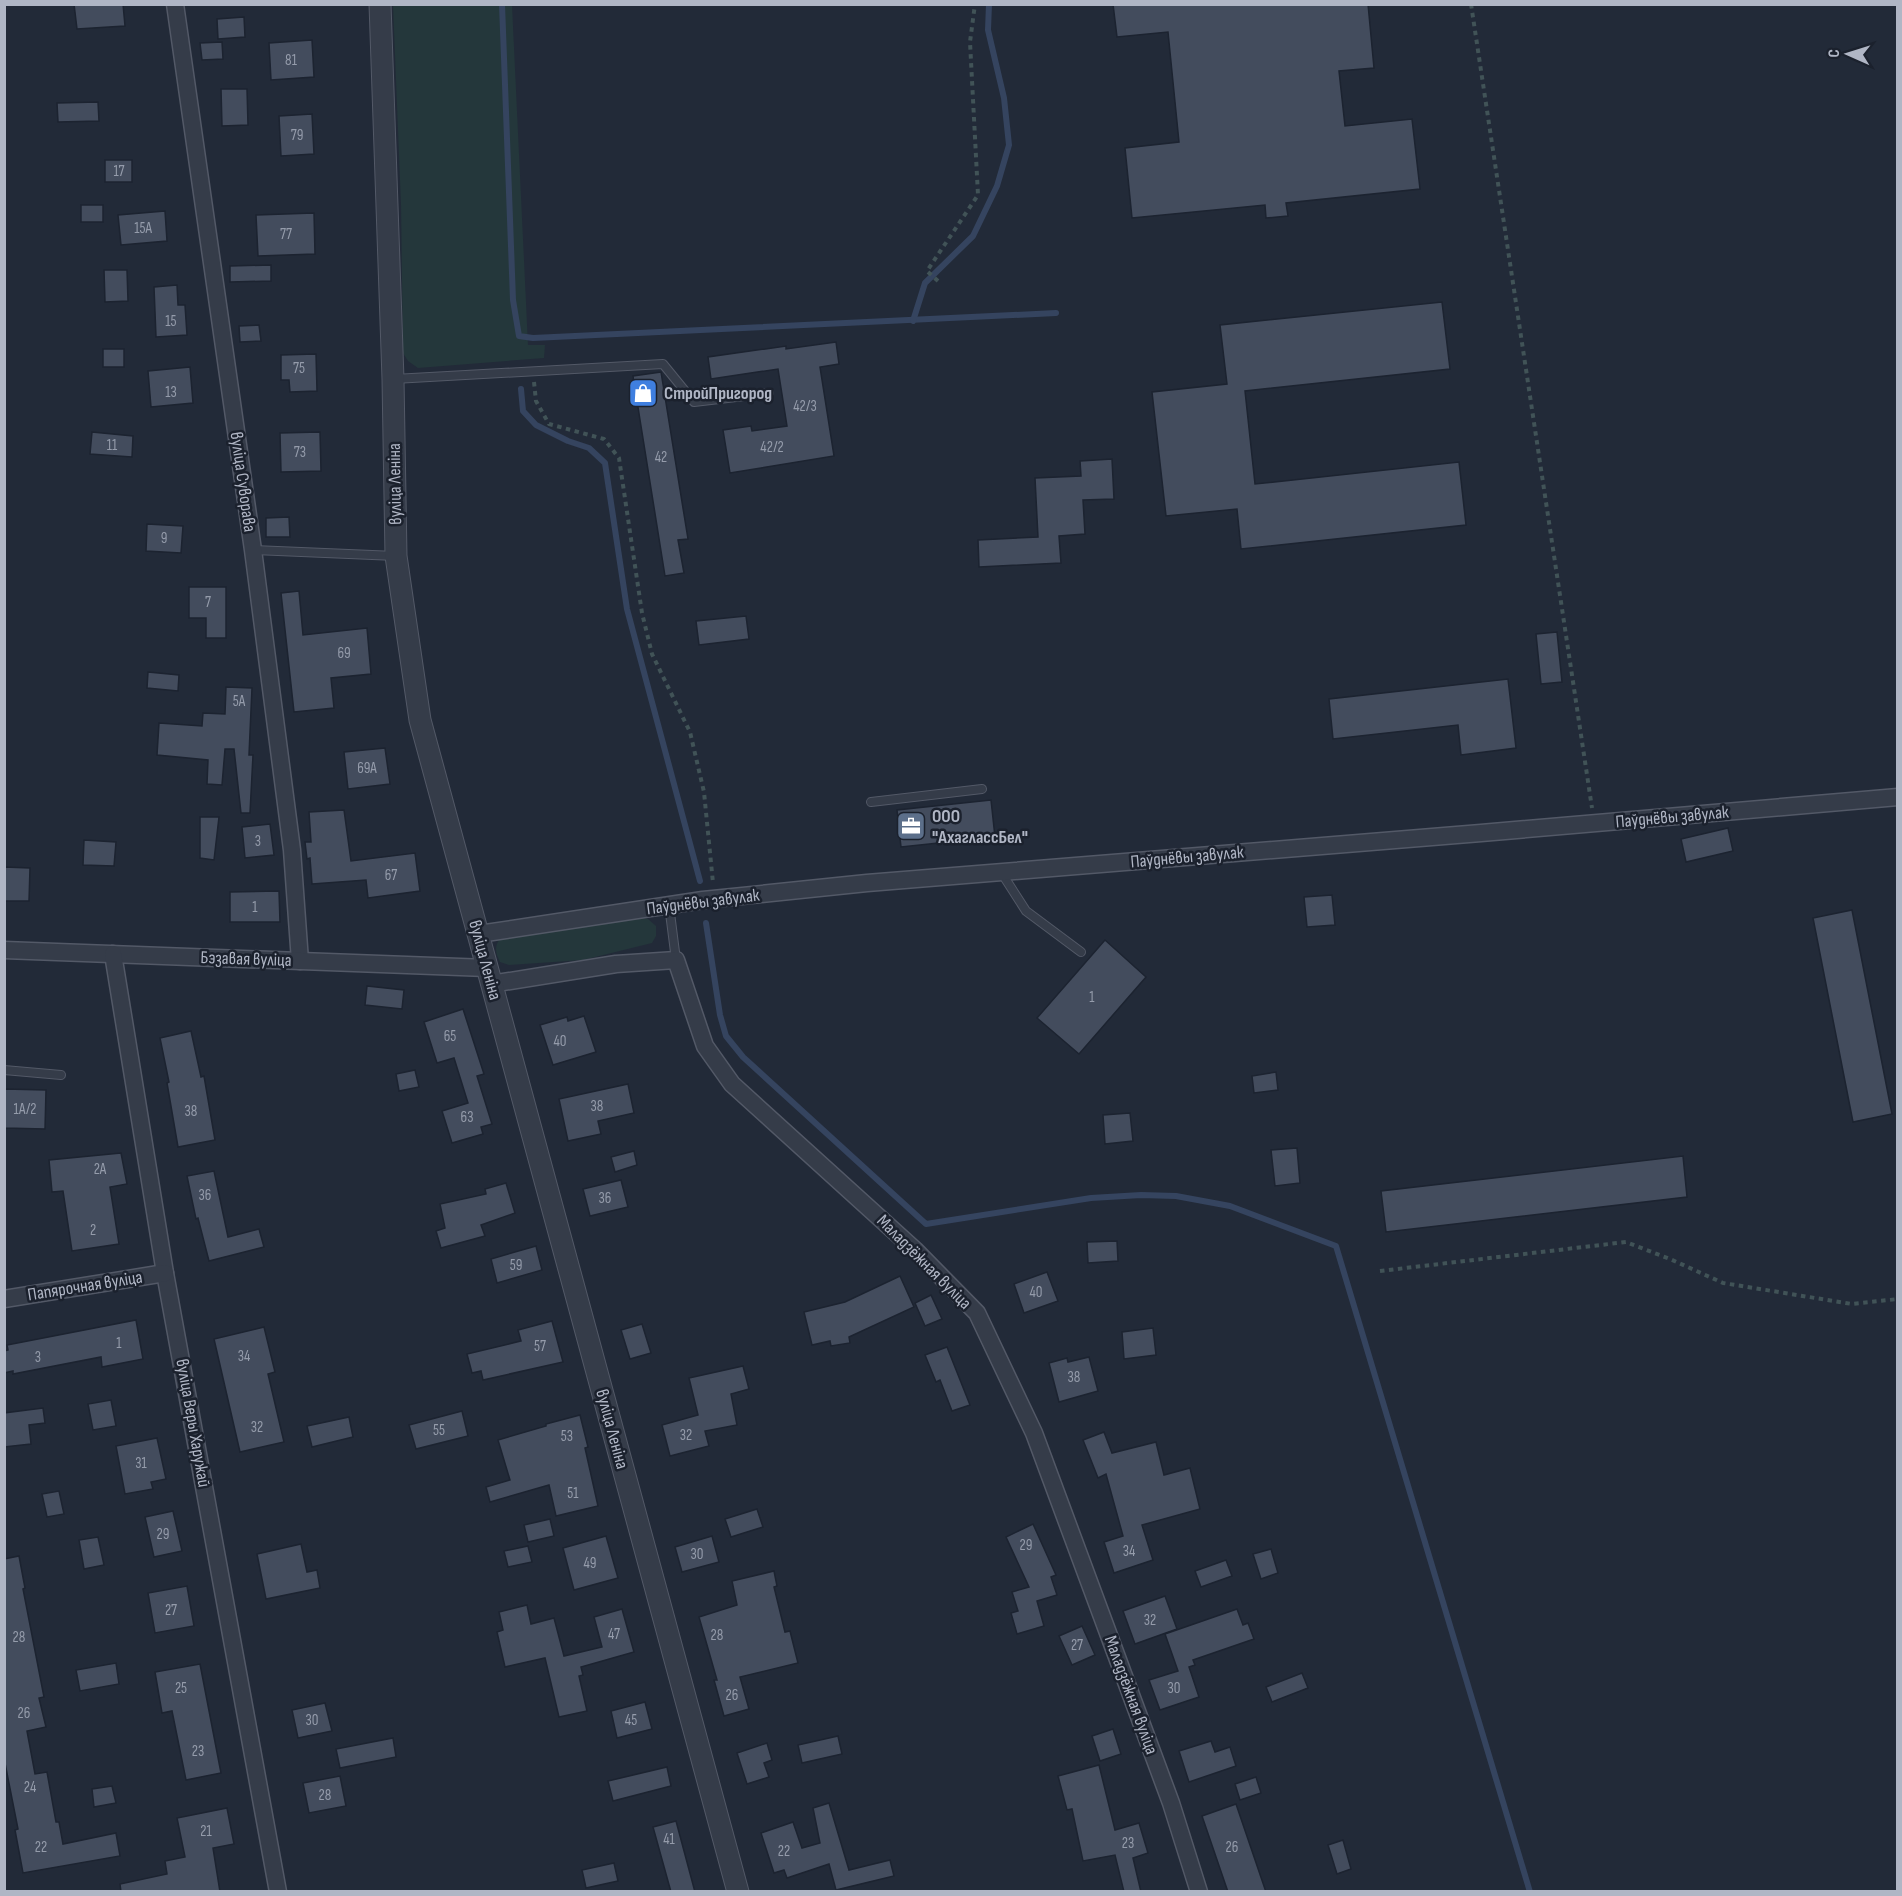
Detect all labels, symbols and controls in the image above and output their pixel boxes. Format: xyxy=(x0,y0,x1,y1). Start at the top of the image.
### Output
north arrow xyxy=(1818,24,1878,84)
text: С xyxy=(1825,49,1844,58)
house number: 81 xyxy=(285,51,298,70)
house number: 79 xyxy=(291,126,303,145)
house number: 17 xyxy=(113,162,125,181)
house number: 15А xyxy=(134,219,152,238)
house number: 77 xyxy=(280,225,292,244)
house number: 15 xyxy=(165,312,177,331)
house number: 75 xyxy=(293,359,305,378)
shop icon: СтройПригород xyxy=(627,377,659,409)
house number: 13 xyxy=(165,383,177,402)
place label: СтройПригород xyxy=(664,383,772,404)
house number: 42/3 xyxy=(793,397,817,416)
street label: вуліца Суворава xyxy=(226,431,260,533)
house number: 11 xyxy=(107,436,118,455)
house number: 42/2 xyxy=(760,438,784,457)
house number: 73 xyxy=(294,443,306,462)
street label: вуліца Леніна xyxy=(384,443,406,525)
house number: 42 xyxy=(655,448,667,467)
house number: 9 xyxy=(161,529,167,548)
house number: 7 xyxy=(205,593,211,612)
house number: 69 xyxy=(337,644,351,663)
house number: 5А xyxy=(233,692,246,711)
house number: 69А xyxy=(357,759,377,778)
street label: Паўднёвы завулак xyxy=(1614,802,1730,832)
place label: ООО "АхаглассБел" xyxy=(932,806,1028,848)
office icon: ООО "АхаглассБел" xyxy=(895,810,927,842)
house number: 3 xyxy=(255,832,261,851)
street label: Паўднёвы завулак xyxy=(1129,842,1245,872)
house number: 67 xyxy=(385,866,397,885)
street label: Паўднёвы завулак xyxy=(645,885,761,919)
house number: 1 xyxy=(252,898,258,917)
street label: вуліца Леніна xyxy=(464,918,506,1002)
street label: Бэзавая вуліца xyxy=(200,947,292,971)
house number: 1 xyxy=(1089,988,1095,1007)
house number: 65 xyxy=(444,1027,456,1046)
house number: 40 xyxy=(554,1032,566,1051)
house number: 38 xyxy=(591,1097,603,1116)
house number: 1А/2 xyxy=(14,1100,36,1119)
house number: 38 xyxy=(185,1102,197,1121)
house number: 63 xyxy=(461,1108,473,1127)
house number: 2А xyxy=(94,1160,107,1179)
house number: 36 xyxy=(199,1186,211,1205)
house number: 36 xyxy=(599,1189,611,1208)
street label: Маладзёжная вуліца xyxy=(872,1210,976,1314)
house number: 2 xyxy=(90,1221,96,1240)
house number: 59 xyxy=(510,1256,522,1275)
street label: Папярочная вуліца xyxy=(26,1267,144,1305)
house number: 40 xyxy=(1030,1283,1042,1302)
house number: 1 xyxy=(116,1334,122,1353)
house number: 57 xyxy=(534,1337,546,1356)
house number: 34 xyxy=(238,1347,250,1366)
house number: 3 xyxy=(35,1348,41,1367)
street label: вуліца Веры Харужай xyxy=(171,1357,215,1489)
house number: 38 xyxy=(1068,1368,1080,1387)
street label: вуліца Леніна xyxy=(591,1387,633,1471)
house number: 32 xyxy=(251,1418,263,1437)
house number: 55 xyxy=(433,1421,445,1440)
house number: 32 xyxy=(680,1426,692,1445)
house number: 53 xyxy=(561,1427,573,1446)
house number: 31 xyxy=(135,1454,148,1473)
house number: 51 xyxy=(567,1484,579,1503)
house number: 29 xyxy=(157,1525,169,1544)
house number: 29 xyxy=(1020,1536,1032,1555)
house number: 34 xyxy=(1123,1542,1135,1561)
house number: 30 xyxy=(691,1545,703,1564)
house number: 49 xyxy=(584,1554,596,1573)
house number: 27 xyxy=(165,1601,177,1620)
house number: 32 xyxy=(1144,1611,1156,1630)
house number: 47 xyxy=(608,1625,620,1644)
house number: 28 xyxy=(711,1626,723,1645)
house number: 28 xyxy=(13,1628,25,1647)
street label: Маладзёжная вуліца xyxy=(1100,1633,1162,1757)
house number: 27 xyxy=(1071,1636,1083,1655)
house number: 25 xyxy=(175,1679,187,1698)
house number: 30 xyxy=(1168,1679,1180,1698)
house number: 26 xyxy=(726,1686,738,1705)
house number: 26 xyxy=(18,1704,30,1723)
house number: 30 xyxy=(306,1711,318,1730)
house number: 45 xyxy=(625,1711,637,1730)
house number: 23 xyxy=(192,1742,204,1761)
house number: 24 xyxy=(24,1778,36,1797)
house number: 28 xyxy=(319,1786,331,1805)
house number: 21 xyxy=(200,1822,212,1841)
house number: 41 xyxy=(663,1830,676,1849)
house number: 23 xyxy=(1122,1834,1134,1853)
house number: 22 xyxy=(35,1838,47,1857)
house number: 26 xyxy=(1226,1838,1238,1857)
house number: 22 xyxy=(778,1842,790,1861)

